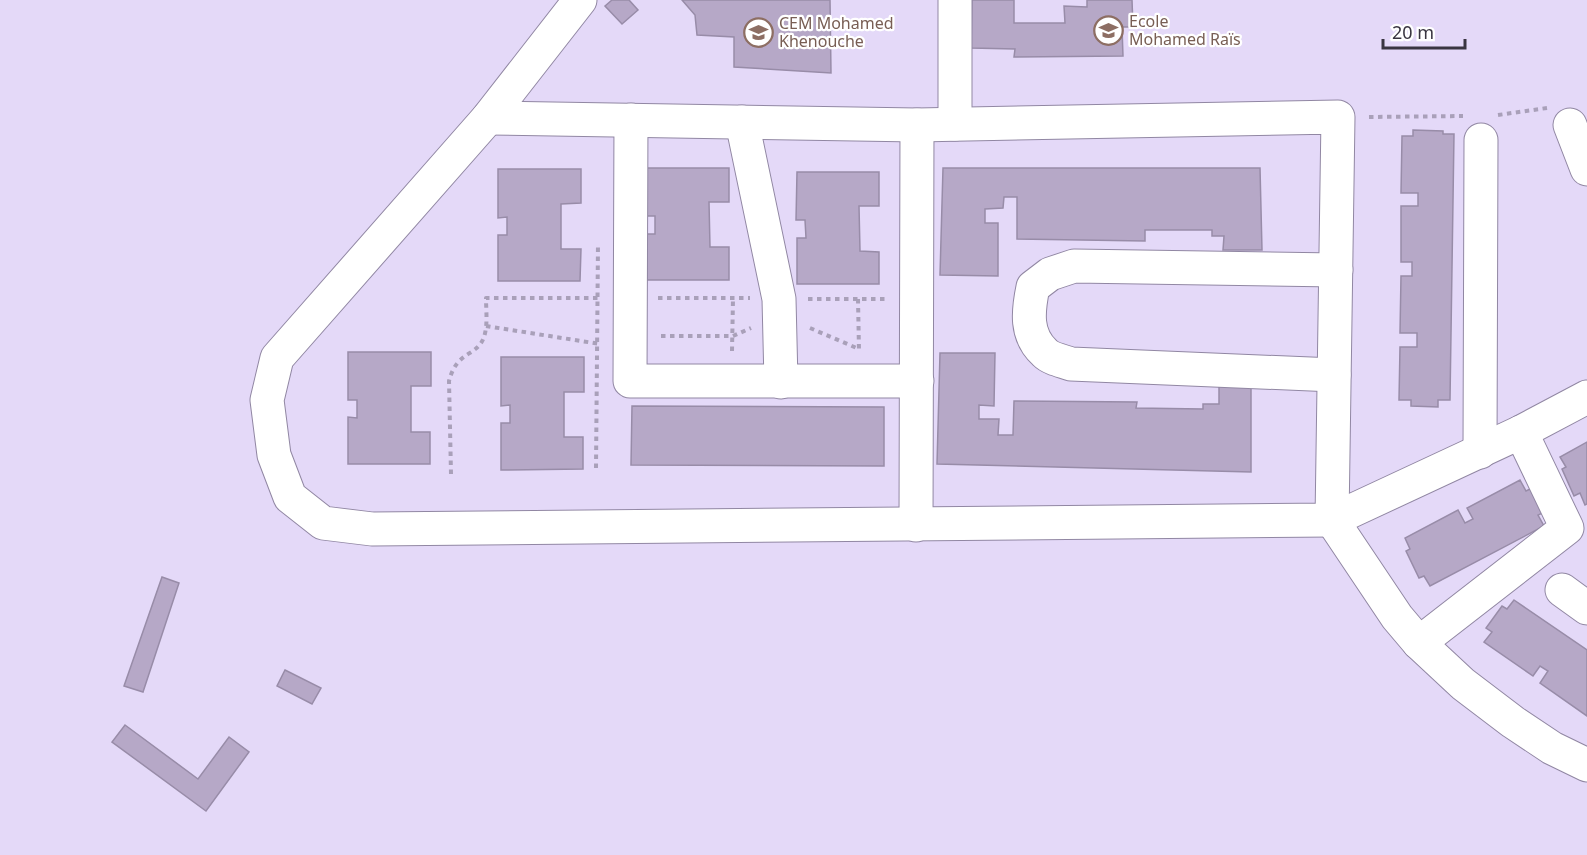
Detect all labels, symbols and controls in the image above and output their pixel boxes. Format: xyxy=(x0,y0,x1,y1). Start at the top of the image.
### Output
place label: Ecole Mohamed Raïs xyxy=(1129,10,1241,50)
place label: CEM Mohamed Khenouche xyxy=(779,12,894,52)
scale bar xyxy=(1383,12,1466,50)
school or university icon: Ecole Mohamed Raïs xyxy=(1092,14,1124,46)
school or university icon: CEM Mohamed Khenouche xyxy=(742,16,774,48)
text: 20 m xyxy=(1392,20,1434,44)

